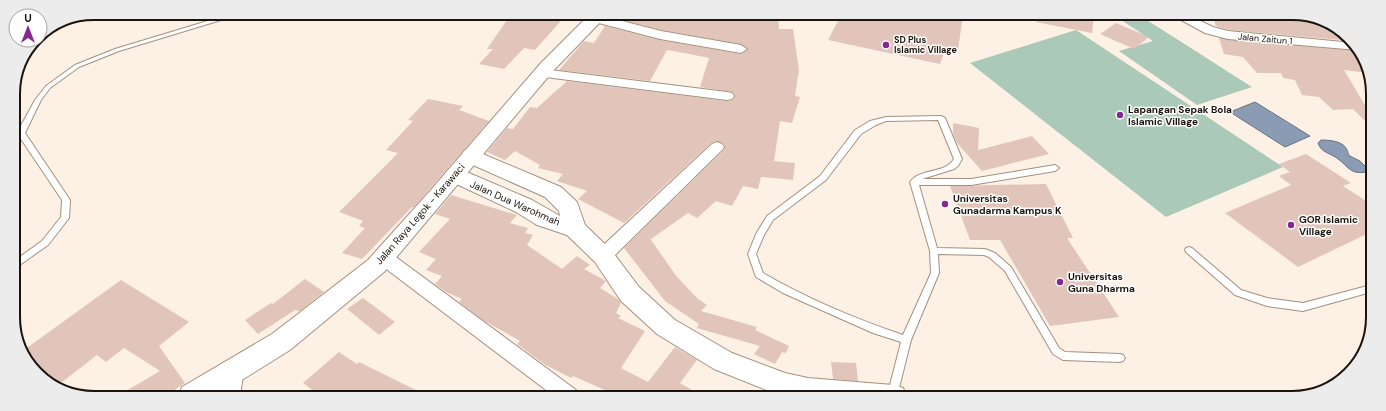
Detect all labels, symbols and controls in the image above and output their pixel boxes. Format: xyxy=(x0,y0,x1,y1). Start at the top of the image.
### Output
north arrow xyxy=(8,8,48,48)
text: U xyxy=(24,11,32,25)
street label: Jalan Zaitun 1 xyxy=(1237,31,1293,47)
place label: SD Plus Islamic Village xyxy=(894,34,958,56)
marker: SD Plus Islamic Village xyxy=(881,40,891,50)
place label: Lapangan Sepak Bola Islamic Village xyxy=(1128,103,1232,128)
marker: Lapangan Sepak Bola Islamic Village xyxy=(1115,110,1125,120)
street label: Jalan Raya Legok - Karawaci xyxy=(372,161,468,267)
street label: Jalan Dua Warohmah xyxy=(468,177,562,229)
place label: Universitas Gunadarma Kampus K xyxy=(953,192,1062,217)
marker: Universitas Gunadarma Kampus K xyxy=(940,199,950,209)
place label: GOR Islamic Village xyxy=(1299,213,1358,238)
marker: GOR Islamic Village xyxy=(1286,220,1296,230)
place label: Universitas Guna Dharma xyxy=(1068,270,1135,295)
marker: Universitas Guna Dharma xyxy=(1055,277,1065,287)

